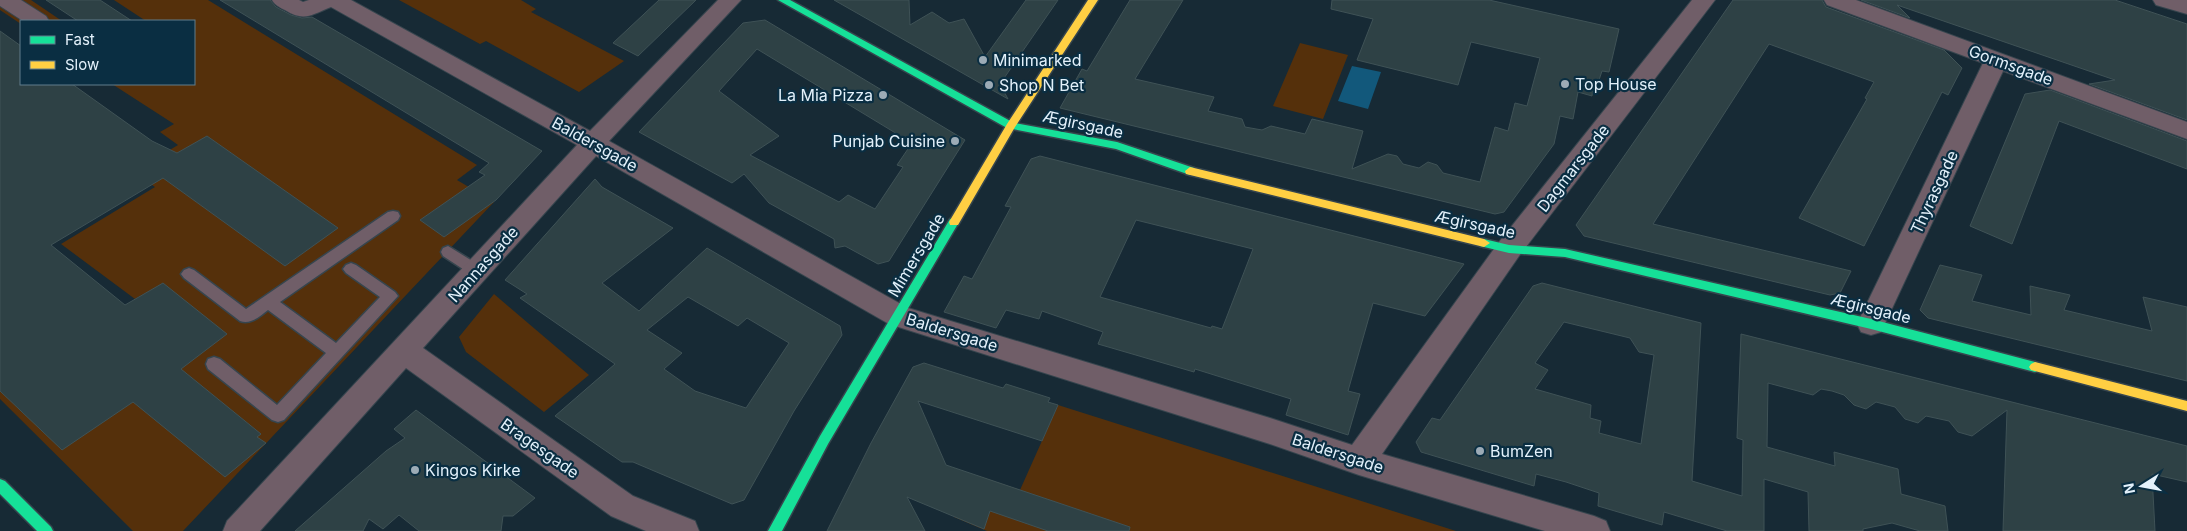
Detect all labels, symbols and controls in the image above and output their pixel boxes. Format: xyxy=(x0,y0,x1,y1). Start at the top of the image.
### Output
legend xyxy=(20,20,195,85)
text: Fast xyxy=(65,30,95,49)
street label: Gormsgade xyxy=(1966,41,2056,89)
place label: Minimarked xyxy=(993,50,1081,70)
marker: Minimarked xyxy=(977,54,989,66)
text: Slow xyxy=(65,55,99,74)
place label: Top House xyxy=(1575,74,1657,94)
place label: Shop N Bet xyxy=(999,75,1084,95)
marker: Top House xyxy=(1559,78,1571,90)
marker: Shop N Bet xyxy=(983,79,995,91)
place label: La Mia Pizza xyxy=(778,85,873,105)
marker: La Mia Pizza xyxy=(877,89,889,101)
street label: Ægirsgade xyxy=(1041,106,1125,142)
street label: Baldersgade xyxy=(549,112,641,176)
street label: Dagmarsgade xyxy=(1533,120,1613,216)
place label: Punjab Cuisine xyxy=(833,131,945,151)
marker: Punjab Cuisine xyxy=(949,135,961,147)
street label: Thyrasgade xyxy=(1906,147,1962,237)
street label: Ægirsgade xyxy=(1433,206,1517,242)
street label: Mimersgade xyxy=(883,210,949,300)
street label: Nannasgade xyxy=(444,222,522,306)
street label: Ægirsgade xyxy=(1829,288,1913,328)
street label: Baldersgade xyxy=(904,309,1000,355)
street label: Bragesgade xyxy=(497,414,583,482)
street label: Baldersgade xyxy=(1290,429,1386,477)
place label: BumZen xyxy=(1490,441,1553,461)
marker: BumZen xyxy=(1474,445,1486,457)
place label: Kingos Kirke xyxy=(425,460,521,480)
north arrow xyxy=(2117,461,2167,511)
marker: Kingos Kirke xyxy=(409,464,421,476)
text: N xyxy=(2119,482,2138,495)

